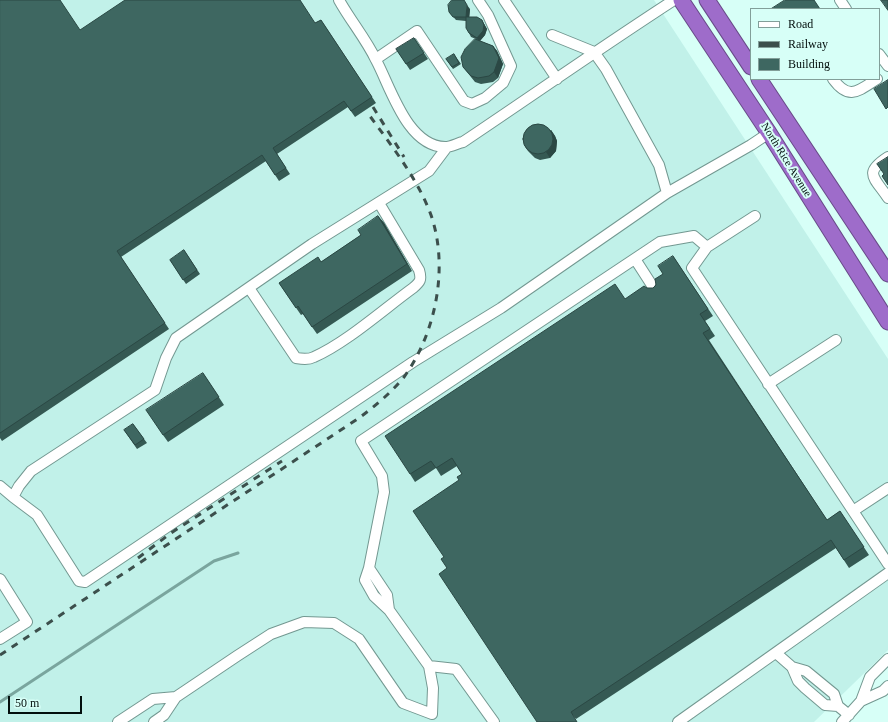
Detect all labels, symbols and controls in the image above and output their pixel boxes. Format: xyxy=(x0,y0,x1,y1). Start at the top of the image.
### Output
legend xyxy=(750,8,880,80)
text: Road xyxy=(788,17,813,31)
text: Railway xyxy=(788,37,828,51)
text: Building xyxy=(788,57,830,71)
street label: North Rice Avenue xyxy=(758,121,814,199)
scale bar xyxy=(10,688,84,714)
text: 50 m xyxy=(15,696,39,710)

